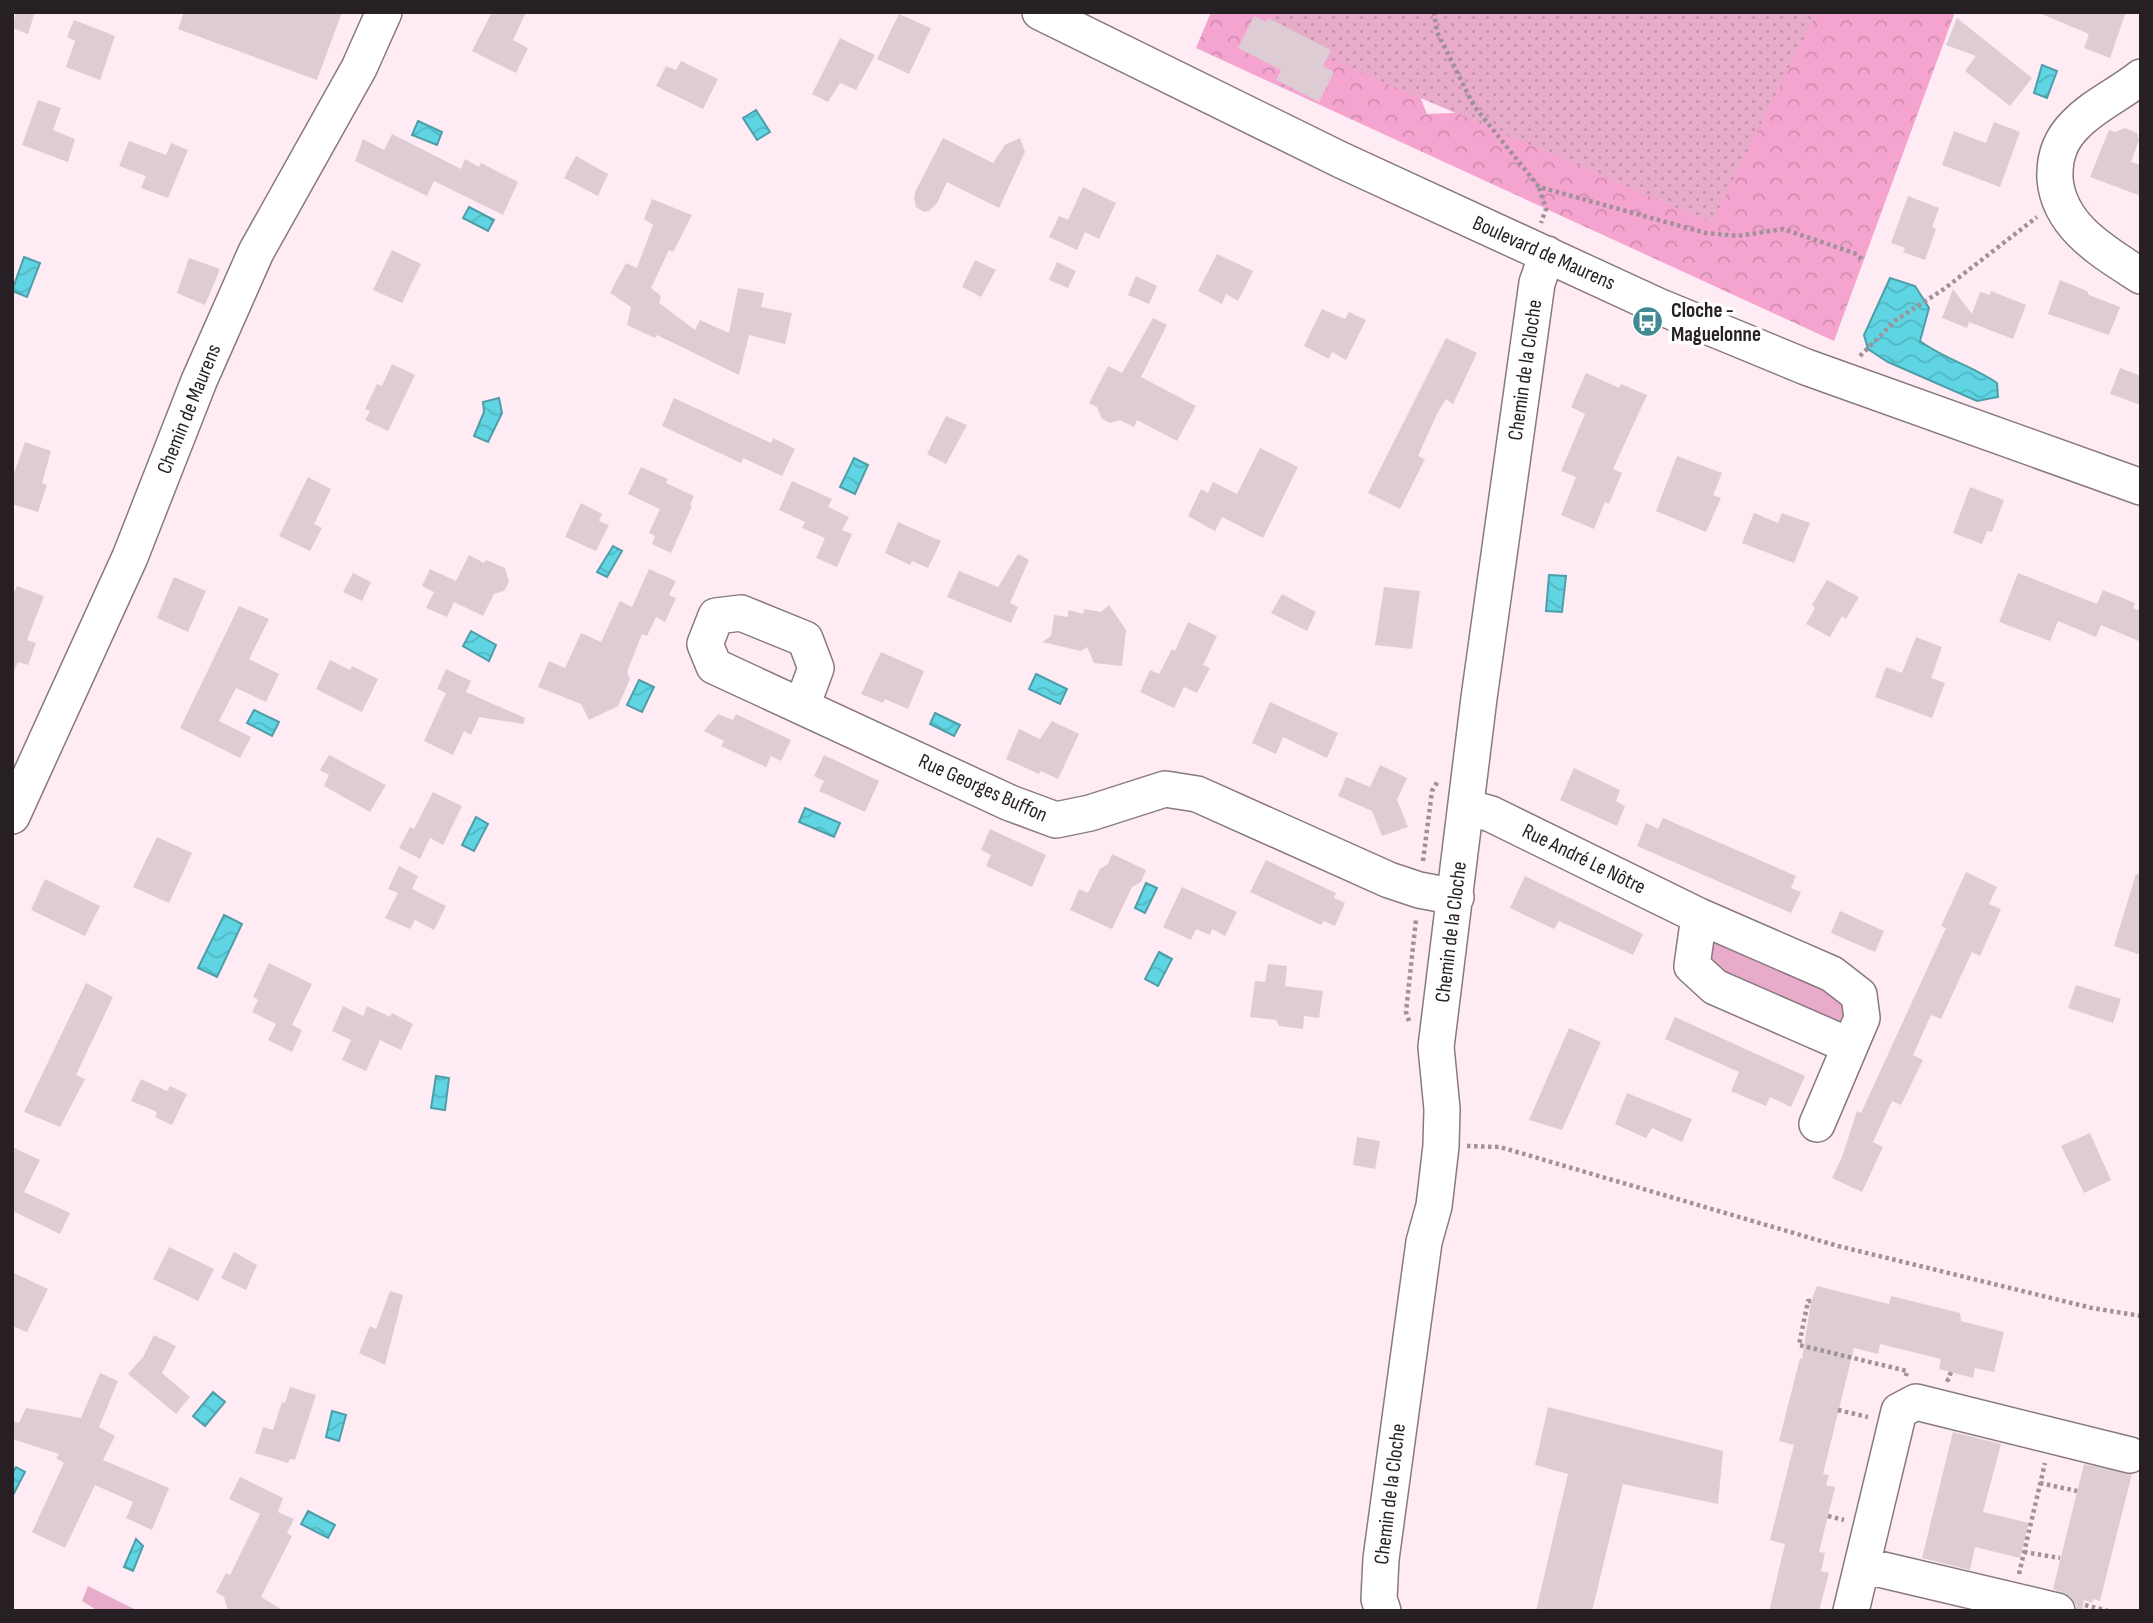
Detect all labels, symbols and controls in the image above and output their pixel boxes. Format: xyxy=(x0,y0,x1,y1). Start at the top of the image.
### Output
street label: Boulevard de Maurens xyxy=(1469,210,1619,296)
street label: Chemin de la Cloche xyxy=(1503,298,1547,442)
place label: Cloche - Maguelonne xyxy=(1671,298,1761,347)
bus stop icon: Cloche - Maguelonne xyxy=(1631,305,1665,339)
street label: Chemin de Maurens xyxy=(152,340,226,478)
street label: Rue Georges Buffon xyxy=(915,748,1051,828)
street label: Rue André Le Nôtre xyxy=(1518,818,1650,900)
street label: Chemin de la Cloche xyxy=(1430,860,1472,1004)
street label: Chemin de la Cloche xyxy=(1369,1422,1411,1566)

